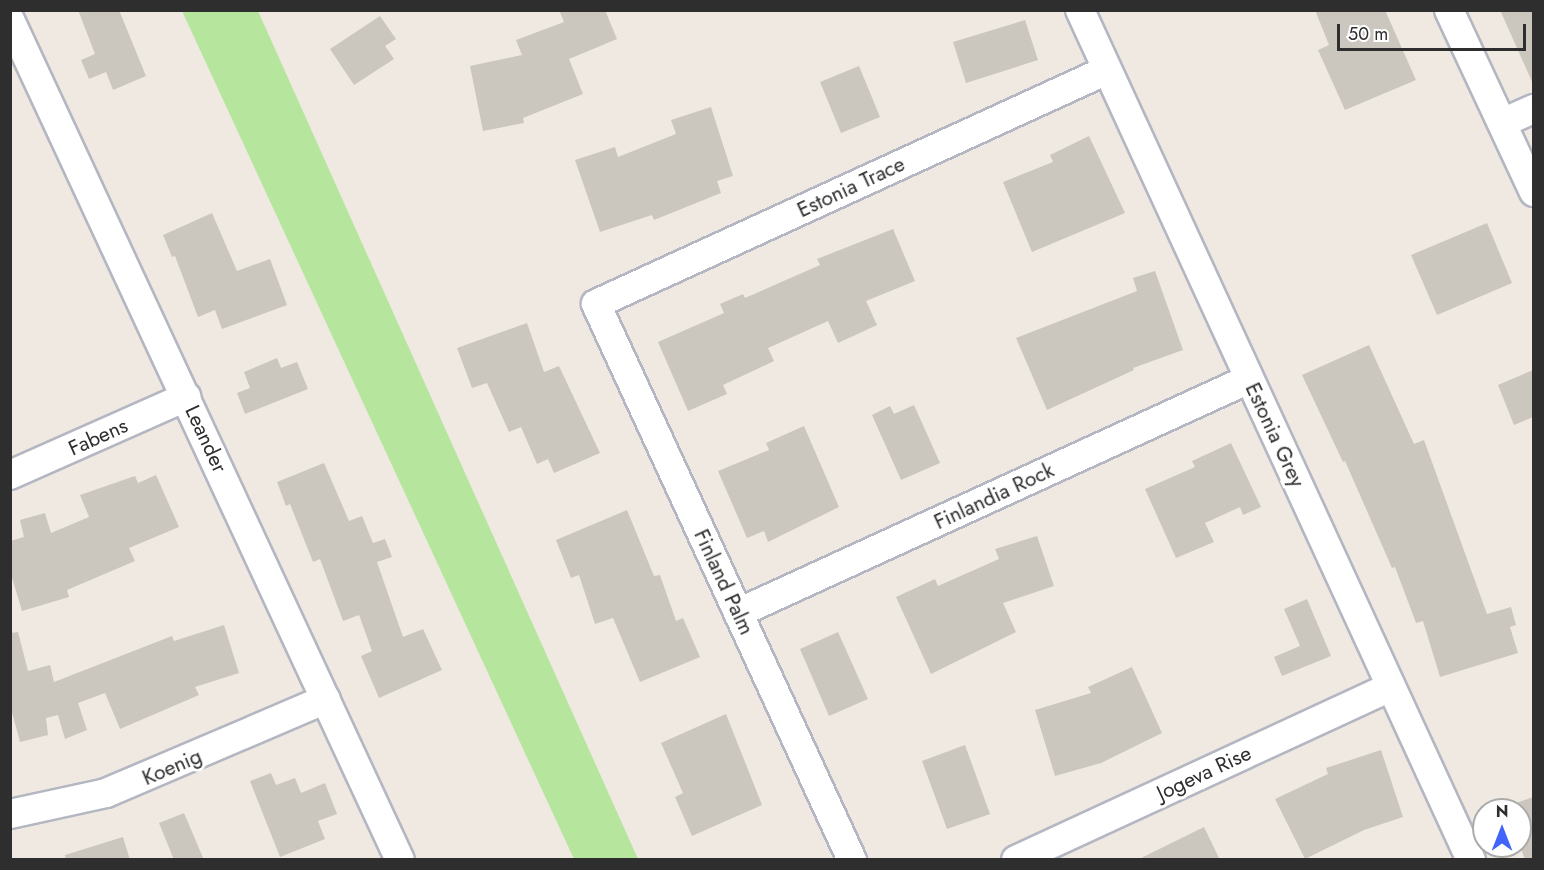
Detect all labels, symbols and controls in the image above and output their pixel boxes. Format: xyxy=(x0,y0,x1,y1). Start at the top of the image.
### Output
scale bar xyxy=(1340,12,1529,50)
text: 50 m xyxy=(1348,21,1388,47)
street label: Estonia Trace xyxy=(793,151,909,223)
street label: Estonia Grey xyxy=(1240,379,1310,491)
street label: Leander xyxy=(179,401,233,477)
street label: Fabens xyxy=(64,413,132,461)
street label: Finlandia Rock xyxy=(930,457,1058,535)
street label: Finland Palm xyxy=(689,525,759,639)
street label: Jogeva Rise xyxy=(1153,740,1255,806)
street label: Koenig xyxy=(139,743,205,791)
north arrow xyxy=(1472,798,1532,858)
text: N xyxy=(1496,800,1508,823)

